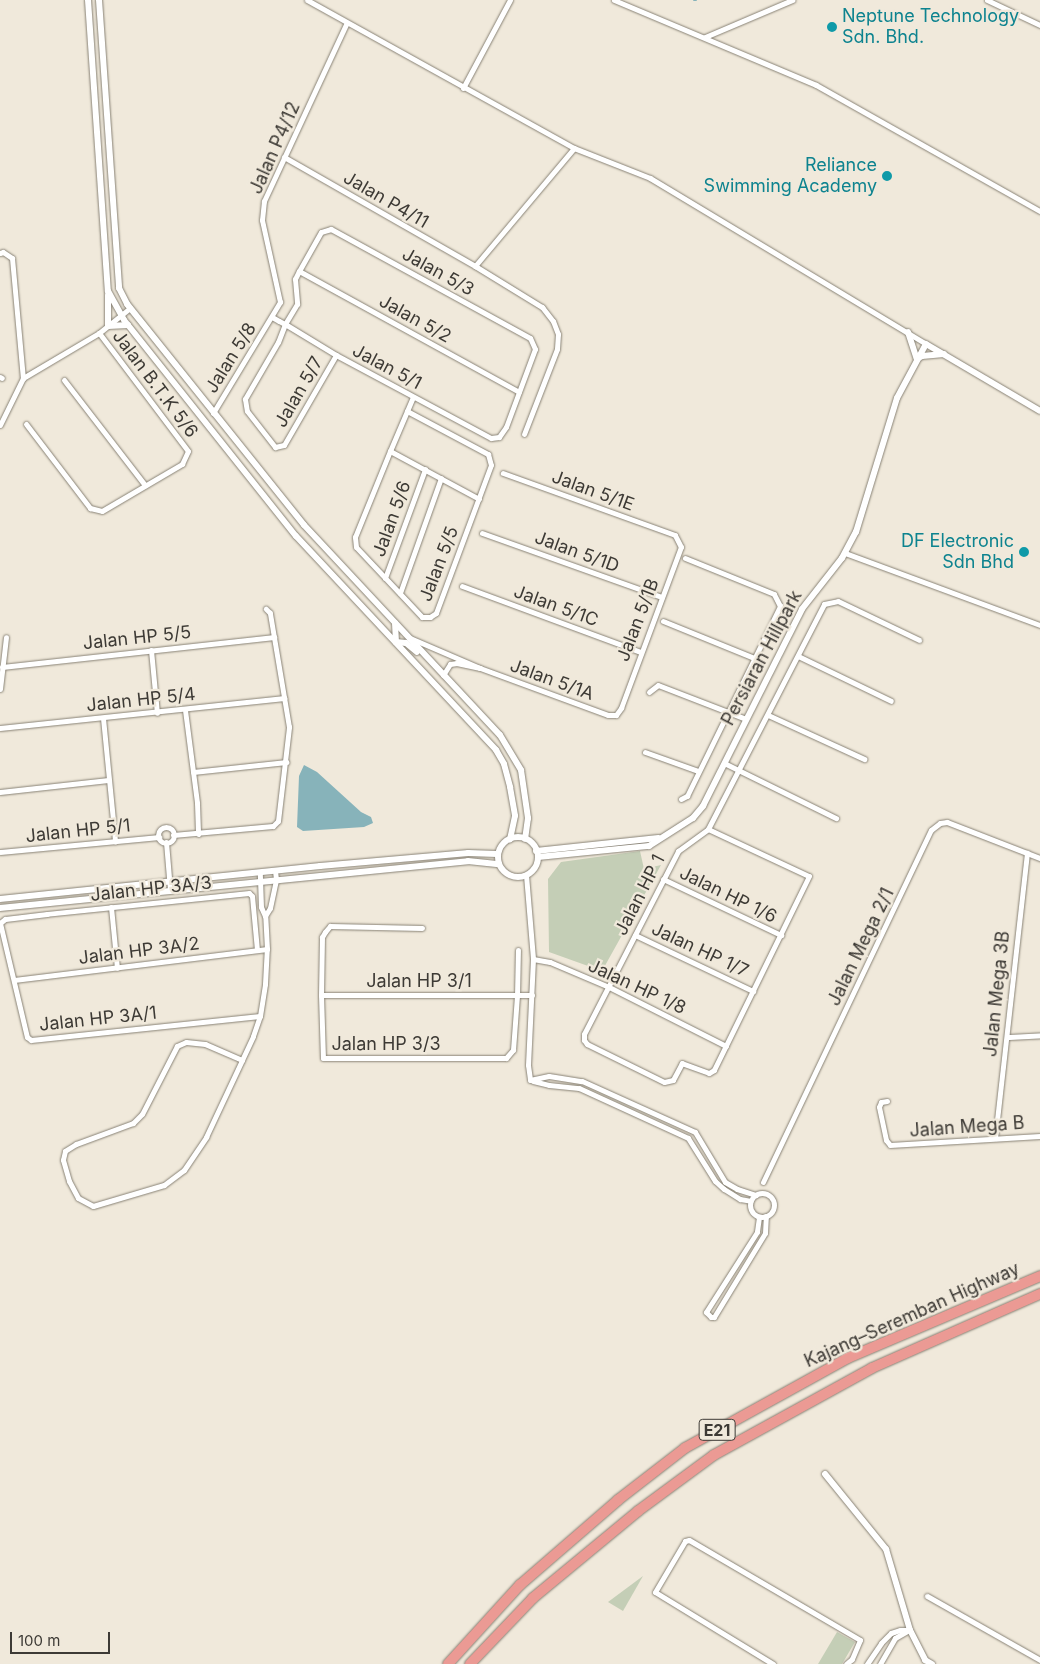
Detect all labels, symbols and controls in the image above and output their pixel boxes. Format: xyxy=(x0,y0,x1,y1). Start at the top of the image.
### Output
place label: Neptune Technology Sdn. Bhd. xyxy=(842,6,1019,48)
marker: Neptune Technology Sdn. Bhd. xyxy=(826,21,838,33)
street label: Jalan P4/12 xyxy=(245,99,305,197)
place label: Reliance Swimming Academy xyxy=(704,155,877,198)
street label: Jalan P4/11 xyxy=(340,167,432,233)
marker: Reliance Swimming Academy xyxy=(881,170,893,182)
street label: Jalan 5/3 xyxy=(398,243,478,301)
street label: Jalan 5/2 xyxy=(375,290,455,348)
street label: Jalan 5/8 xyxy=(201,319,261,397)
street label: Jalan B.T.K 5/6 xyxy=(108,326,202,442)
street label: Jalan 5/1 xyxy=(349,340,425,394)
street label: Jalan 5/7 xyxy=(270,353,328,431)
street label: Jalan 5/1E xyxy=(549,466,637,516)
street label: Jalan 5/6 xyxy=(368,478,416,560)
street label: Jalan 5/5 xyxy=(415,523,463,605)
street label: Jalan 5/1D xyxy=(532,527,622,577)
place label: DF Electronic Sdn Bhd xyxy=(901,531,1014,574)
marker: DF Electronic Sdn Bhd xyxy=(1018,546,1030,558)
street label: Jalan 5/1B xyxy=(612,575,664,665)
street label: Jalan 5/1C xyxy=(511,581,601,631)
street label: Persiaran Hillpark xyxy=(717,587,807,729)
street label: Jalan HP 5/5 xyxy=(82,622,192,654)
street label: Jalan 5/1A xyxy=(507,655,597,705)
street label: Jalan HP 5/4 xyxy=(85,684,197,716)
street label: Jalan HP 5/1 xyxy=(25,815,131,847)
street label: Jalan HP 1 xyxy=(610,851,670,939)
street label: Jalan HP 1/6 xyxy=(676,862,780,928)
street label: Jalan HP 3A/3 xyxy=(89,872,213,906)
street label: Jalan Mega 2/1 xyxy=(823,885,899,1009)
street label: Jalan HP 1/7 xyxy=(648,918,752,982)
street label: Jalan Mega 3B xyxy=(980,930,1014,1058)
street label: Jalan HP 3A/2 xyxy=(77,933,201,969)
street label: Jalan HP 1/8 xyxy=(585,955,689,1019)
street label: Jalan HP 3/1 xyxy=(366,970,472,992)
street label: Jalan HP 3A/1 xyxy=(38,1002,158,1036)
street label: Jalan HP 3/3 xyxy=(331,1033,441,1055)
street label: Jalan Mega B xyxy=(909,1112,1025,1142)
street label: Kajang–Seremban Highway xyxy=(801,1258,1023,1372)
road number: E21 xyxy=(698,1416,736,1444)
scale bar xyxy=(12,1622,112,1654)
text: 100 m xyxy=(18,1631,60,1650)

